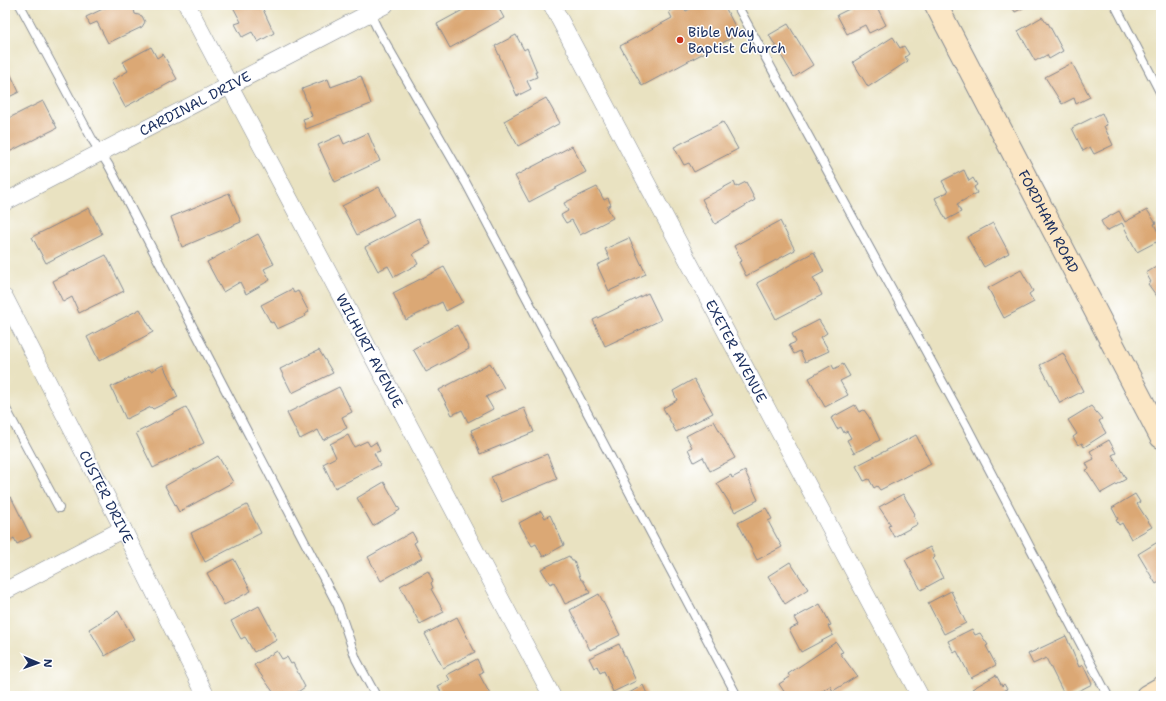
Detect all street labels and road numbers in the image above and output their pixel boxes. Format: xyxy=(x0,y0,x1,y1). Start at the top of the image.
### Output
street label: CARDINAL DRIVE xyxy=(136,67,254,140)
street label: FORDHAM ROAD xyxy=(1014,167,1083,276)
street label: WILHURT AVENUE xyxy=(332,290,407,411)
street label: EXETER AVENUE xyxy=(702,296,771,406)
street label: CUSTER DRIVE xyxy=(75,447,138,546)

